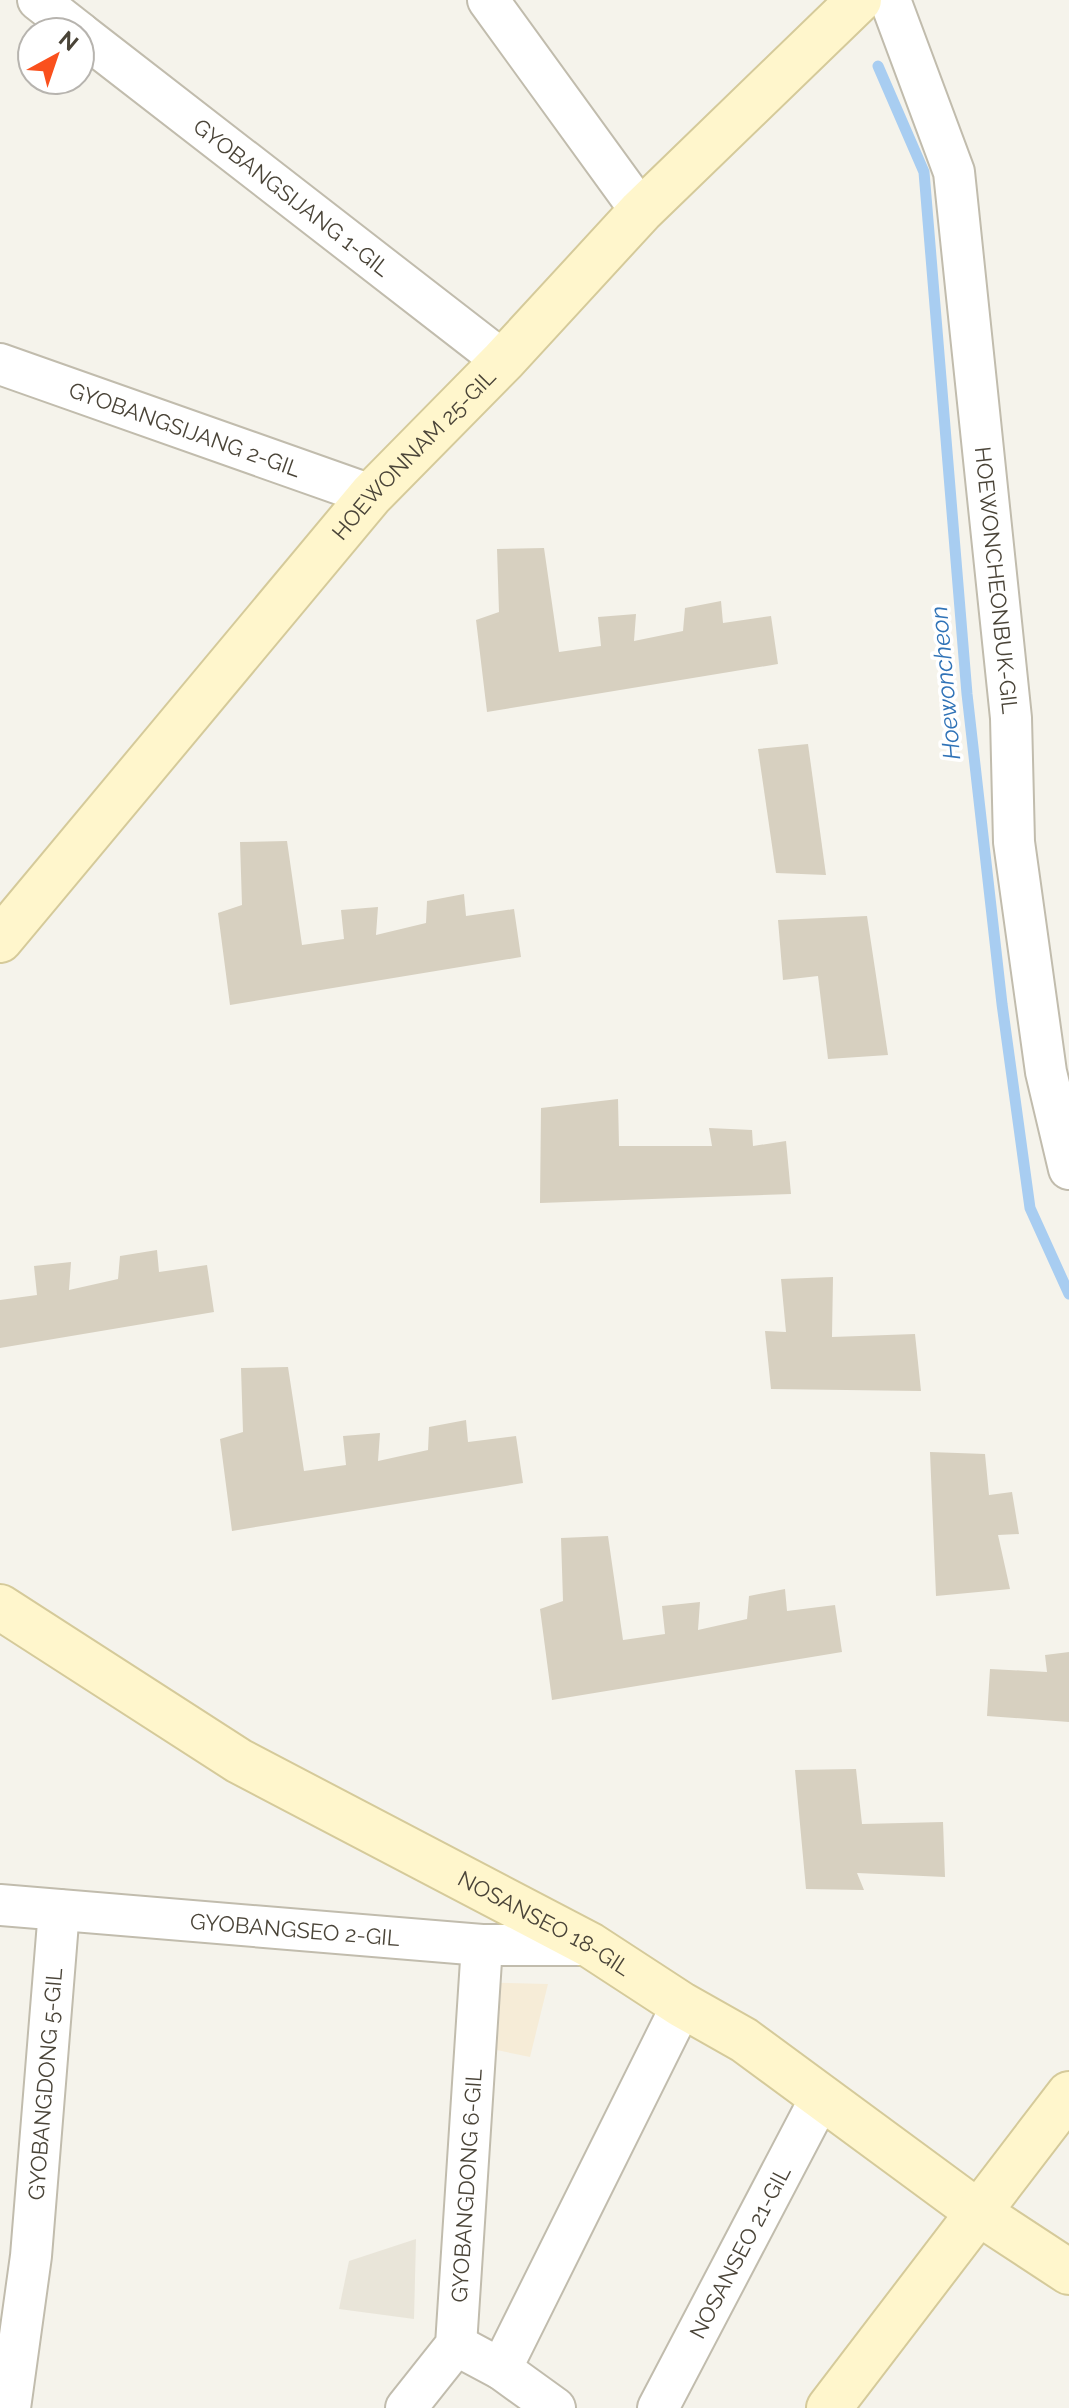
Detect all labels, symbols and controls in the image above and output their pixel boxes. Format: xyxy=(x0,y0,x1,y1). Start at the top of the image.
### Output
north arrow xyxy=(16,16,96,96)
text: N xyxy=(54,25,84,56)
street label: GYOBANGSIJANG 1-GIL xyxy=(188,113,395,282)
street label: HOEWONNAM 25-GIL xyxy=(326,364,501,545)
street label: GYOBANGSIJANG 2-GIL xyxy=(65,376,304,482)
street label: HOEWONCHEONBUK-GIL xyxy=(970,445,1024,715)
water label: Hoewoncheon xyxy=(924,605,966,761)
street label: NOSANSEO 18-GIL xyxy=(454,1865,636,1981)
street label: GYOBANGSEO 2-GIL xyxy=(189,1908,401,1951)
street label: GYOBANGDONG 5-GIL xyxy=(23,1967,67,2201)
street label: GYOBANGDONG 6-GIL xyxy=(446,2068,487,2303)
street label: NOSANSEO 21-GIL xyxy=(684,2161,796,2343)

